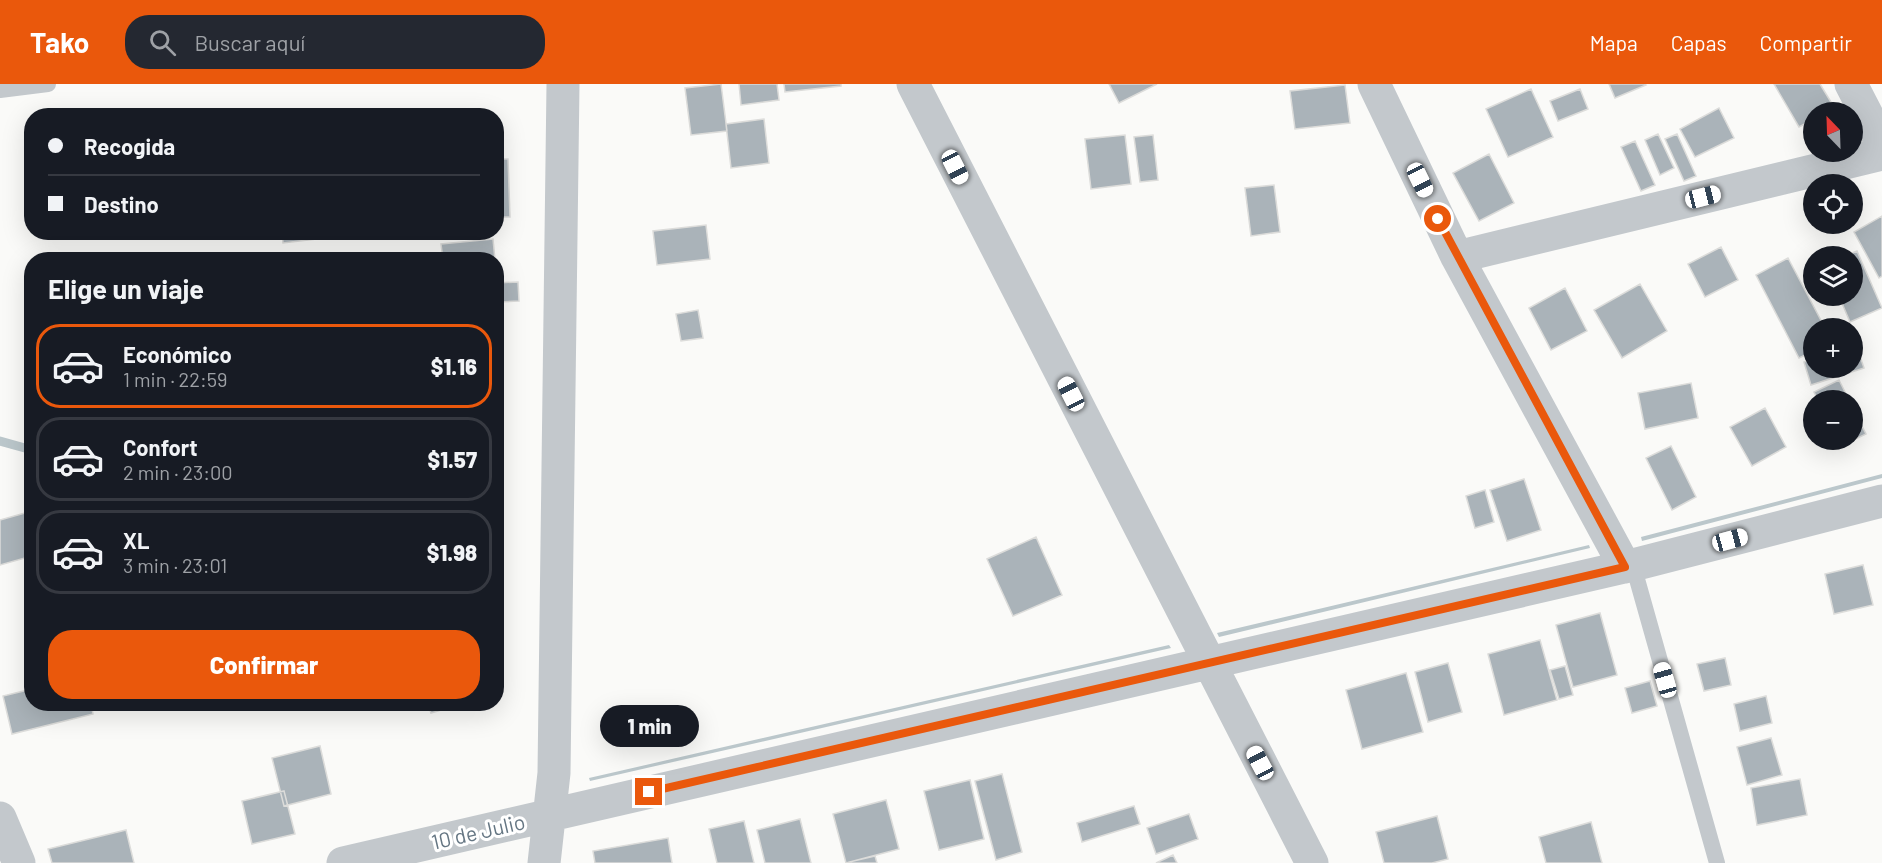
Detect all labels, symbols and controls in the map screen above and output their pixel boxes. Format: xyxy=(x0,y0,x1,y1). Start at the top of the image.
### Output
search box xyxy=(125,15,545,69)
text: Tako xyxy=(30,25,89,59)
icon: search xyxy=(146,26,179,59)
text: Buscar aquí xyxy=(194,29,305,55)
text: Mapa xyxy=(1590,30,1638,55)
text: Capas xyxy=(1671,30,1727,55)
text: Compartir xyxy=(1760,30,1852,55)
north arrow xyxy=(1803,102,1863,162)
map controls xyxy=(1803,102,1863,450)
text: Recogida xyxy=(84,133,175,159)
car xyxy=(939,147,971,187)
car xyxy=(1404,160,1436,200)
button: locate xyxy=(1803,174,1863,234)
car xyxy=(1683,184,1723,210)
text: Destino xyxy=(84,191,159,217)
route start xyxy=(1424,205,1451,232)
button: layers xyxy=(1803,246,1863,306)
text: Elige un viaje xyxy=(48,272,204,304)
button: + xyxy=(1803,318,1863,378)
icon: car xyxy=(51,339,105,393)
text: Económico xyxy=(123,341,232,367)
text: $1.16 xyxy=(431,353,477,379)
text: 1 min · 22:59 xyxy=(123,367,228,391)
car xyxy=(1055,374,1087,414)
button: − xyxy=(1803,390,1863,450)
icon: car xyxy=(51,432,105,486)
text: Confort xyxy=(123,434,198,460)
text: $1.57 xyxy=(428,446,477,472)
text: 2 min · 23:00 xyxy=(123,460,233,484)
icon: car xyxy=(51,525,105,579)
text: XL xyxy=(123,527,149,553)
car xyxy=(1710,527,1750,553)
text: $1.98 xyxy=(427,539,477,565)
text: 3 min · 23:01 xyxy=(123,553,227,577)
button: Confirmar xyxy=(48,630,480,699)
car xyxy=(1651,660,1679,700)
callout: 1 min xyxy=(600,705,698,747)
text: 1 min xyxy=(628,714,671,738)
car xyxy=(1244,743,1276,783)
route end xyxy=(635,778,662,805)
street label: 10 de Julio xyxy=(429,808,527,854)

